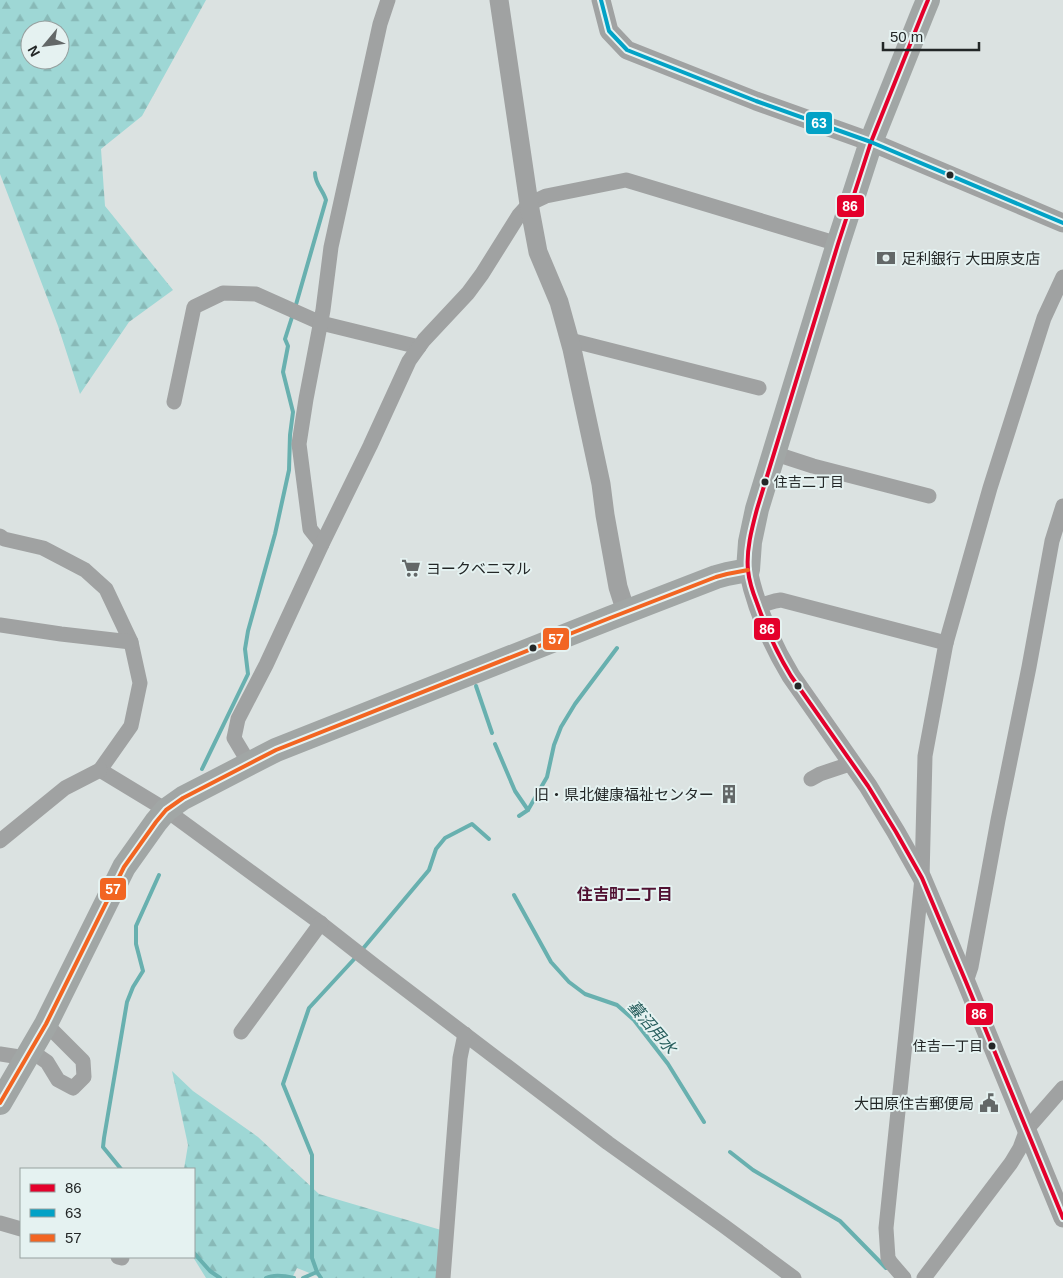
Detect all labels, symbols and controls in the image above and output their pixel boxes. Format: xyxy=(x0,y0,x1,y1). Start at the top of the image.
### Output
north arrow xyxy=(20,20,70,70)
scale bar xyxy=(883,20,979,52)
text: 50 m xyxy=(890,28,923,45)
text: N xyxy=(24,43,43,60)
line badge: 63 xyxy=(805,111,833,135)
text: 63 xyxy=(811,115,827,131)
unlabelled marker xyxy=(945,170,955,180)
line badge: 86 xyxy=(836,194,865,218)
text: 86 xyxy=(842,198,858,214)
bank icon: 足利銀行 大田原支店 xyxy=(875,247,897,269)
place label: 足利銀行 大田原支店 xyxy=(901,250,1040,267)
place label: 住吉二丁目 xyxy=(774,474,844,490)
marker: 住吉二丁目 xyxy=(760,477,770,487)
supermarket icon: ヨークベニマル xyxy=(400,557,422,579)
place label: ヨークベニマル xyxy=(426,560,531,577)
line badge: 86 xyxy=(753,617,781,641)
text: 86 xyxy=(759,621,775,637)
line badge: 57 xyxy=(542,627,570,651)
text: 57 xyxy=(548,631,564,647)
unlabelled marker xyxy=(528,643,538,653)
unlabelled marker xyxy=(793,681,803,691)
building icon: 旧・県北健康福祉センター xyxy=(718,783,740,805)
place label: 旧・県北健康福祉センター xyxy=(534,786,714,803)
line badge: 57 xyxy=(99,877,127,901)
text: 57 xyxy=(105,881,121,897)
district label: 住吉町二丁目 xyxy=(576,886,673,903)
water label: 蟇沼用水 xyxy=(625,997,681,1058)
line badge: 86 xyxy=(965,1002,994,1026)
text: 86 xyxy=(971,1006,987,1022)
place label: 住吉一丁目 xyxy=(913,1038,983,1054)
marker: 住吉一丁目 xyxy=(987,1041,997,1051)
public building icon: 大田原住吉郵便局 xyxy=(978,1092,1000,1114)
place label: 大田原住吉郵便局 xyxy=(854,1095,974,1112)
legend xyxy=(20,1168,195,1258)
text: 86 xyxy=(65,1179,82,1196)
text: 63 xyxy=(65,1204,82,1221)
text: 57 xyxy=(65,1229,82,1246)

